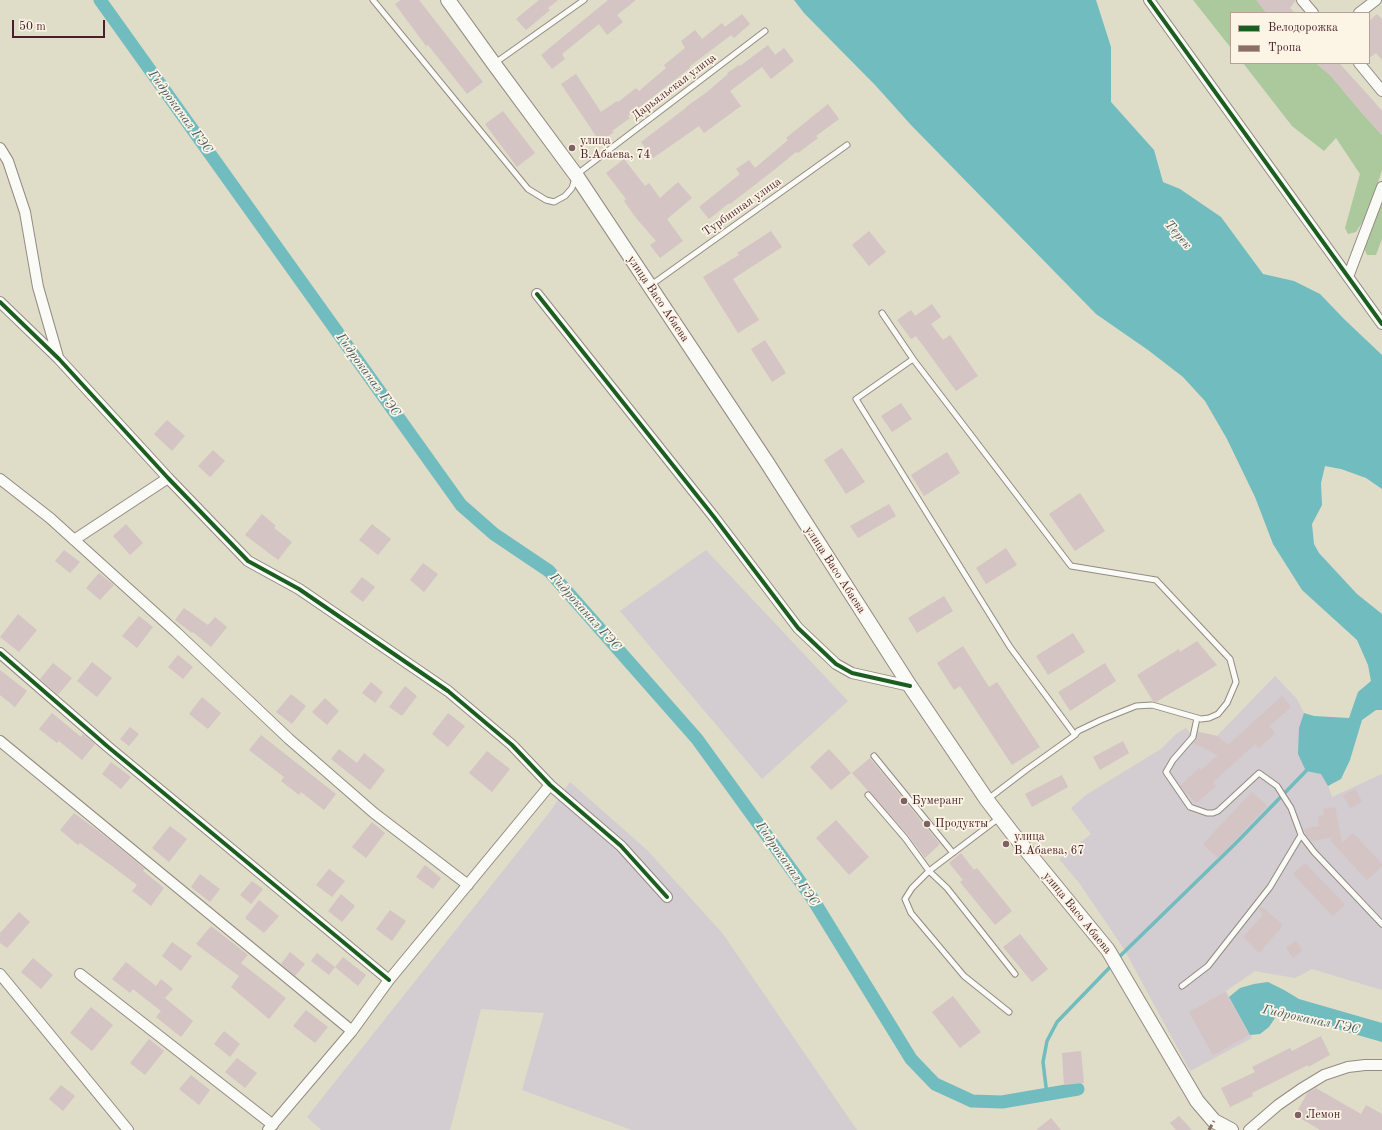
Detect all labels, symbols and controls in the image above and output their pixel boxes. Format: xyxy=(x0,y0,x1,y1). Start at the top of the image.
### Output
scale bar xyxy=(14,12,107,38)
legend xyxy=(1230,12,1370,64)
text: 50 m xyxy=(19,21,46,33)
text: Велодорожка xyxy=(1268,22,1338,34)
text: Тропа xyxy=(1268,42,1301,54)
street label: Дарьяльская улица xyxy=(629,51,719,123)
water label: Гидроканал ГЭС xyxy=(145,67,215,157)
place label: улица В.Абаева, 74 xyxy=(580,134,651,162)
marker: улица В.Абаева, 74 xyxy=(567,143,577,153)
street label: Турбинная улица xyxy=(700,174,784,240)
water label: Терек xyxy=(1161,217,1195,253)
street label: улица Васо Абаева xyxy=(624,253,692,345)
water label: Гидроканал ГЭС xyxy=(333,330,403,420)
street label: улица Васо Абаева xyxy=(801,524,869,616)
water label: Гидроканал ГЭС xyxy=(546,570,624,654)
place label: Бумеранг xyxy=(912,794,963,808)
marker: Бумеранг xyxy=(899,796,909,806)
place label: Продукты xyxy=(935,817,988,831)
water label: Гидроканал ГЭС xyxy=(752,819,822,909)
marker: Продукты xyxy=(922,819,932,829)
place label: улица В.Абаева, 67 xyxy=(1014,830,1085,858)
marker: улица В.Абаева, 67 xyxy=(1001,839,1011,849)
street label: улица Васо Абаева xyxy=(1040,869,1114,957)
water label: Гидроканал ГЭС xyxy=(1261,1002,1361,1038)
place label: Лемон xyxy=(1306,1108,1340,1122)
marker: Лемон xyxy=(1293,1110,1303,1120)

